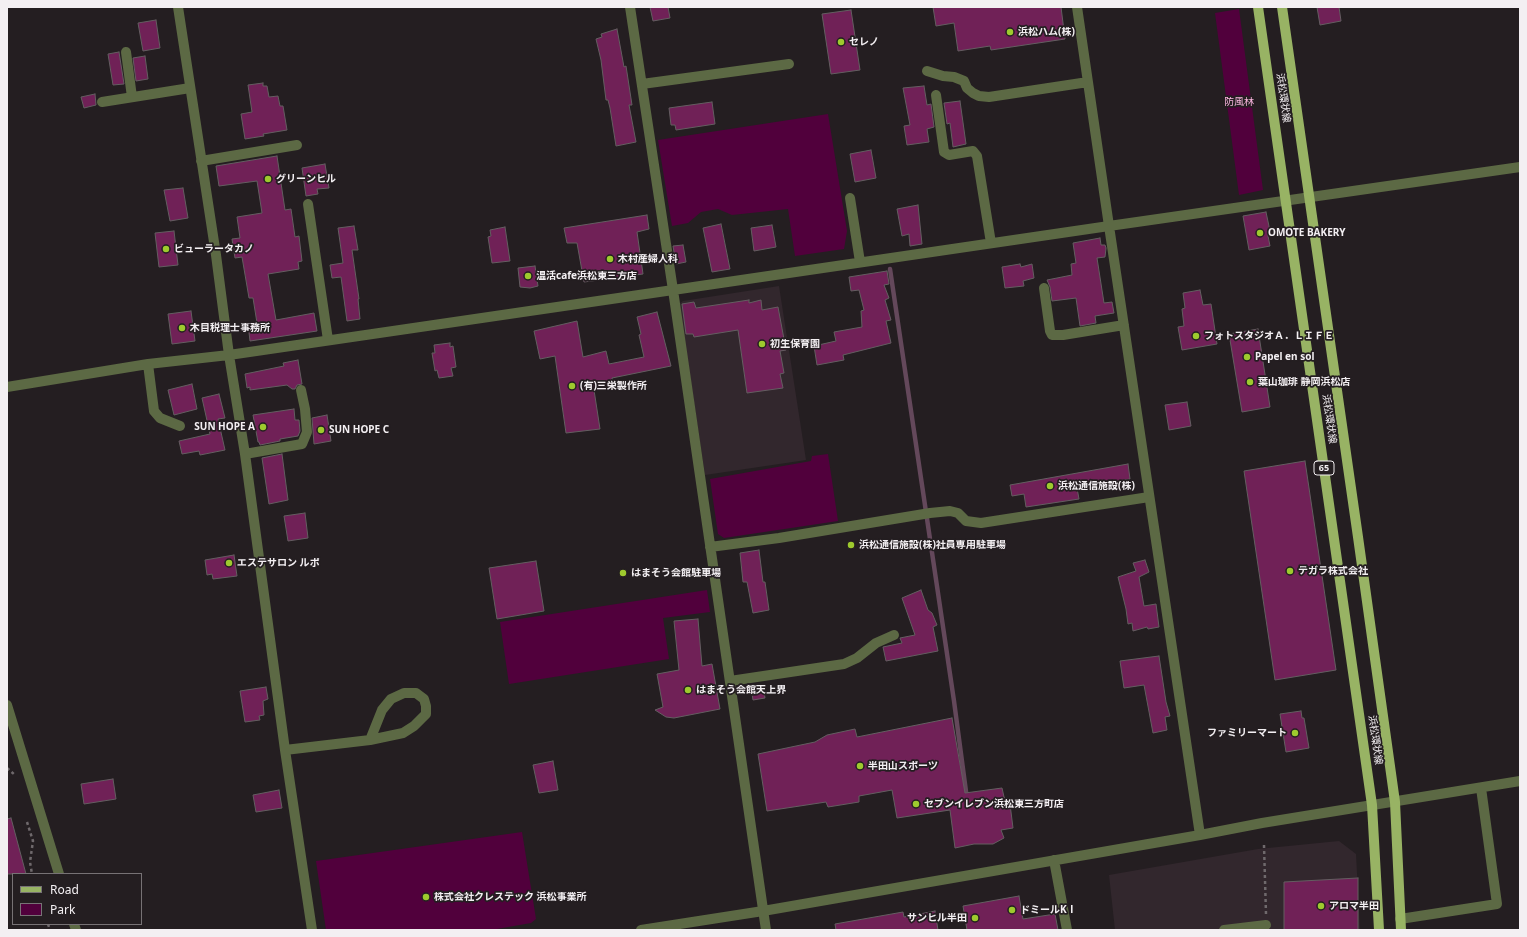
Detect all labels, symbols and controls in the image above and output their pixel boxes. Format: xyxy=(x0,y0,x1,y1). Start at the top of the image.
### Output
place label: 浜松ハム(株) xyxy=(1018,26,1075,38)
marker: 浜松ハム(株) xyxy=(1005,27,1015,37)
place label: セレノ xyxy=(849,36,879,48)
marker: セレノ xyxy=(836,37,846,47)
street label: 浜松環状線 xyxy=(1274,72,1292,124)
park label: 防風林 xyxy=(1224,96,1254,108)
place label: グリーンヒル xyxy=(276,173,336,185)
marker: グリーンヒル xyxy=(263,174,273,184)
place label: OMOTE BAKERY xyxy=(1268,227,1346,239)
marker: OMOTE BAKERY xyxy=(1255,228,1265,238)
place label: ビューラータカノ xyxy=(174,243,254,255)
marker: ビューラータカノ xyxy=(161,244,171,254)
place label: 木村産婦人科 xyxy=(618,253,678,265)
marker: 木村産婦人科 xyxy=(605,254,615,264)
place label: 温活cafe浜松東三方店 xyxy=(536,270,637,282)
marker: 温活cafe浜松東三方店 xyxy=(523,271,533,281)
place label: 木目税理士事務所 xyxy=(190,322,270,334)
marker: 木目税理士事務所 xyxy=(177,323,187,333)
place label: フォトスタジオＡ．ＬＩＦＥ xyxy=(1204,330,1334,342)
marker: フォトスタジオＡ．ＬＩＦＥ xyxy=(1191,331,1201,341)
place label: 初生保育園 xyxy=(770,338,820,350)
marker: 初生保育園 xyxy=(757,339,767,349)
place label: Papel en sol xyxy=(1255,351,1314,363)
marker: Papel en sol xyxy=(1242,352,1252,362)
place label: 葉山珈琲 静岡浜松店 xyxy=(1258,376,1351,388)
marker: 葉山珈琲 静岡浜松店 xyxy=(1245,377,1255,387)
place label: (有)三栄製作所 xyxy=(580,380,647,392)
marker: (有)三栄製作所 xyxy=(567,381,577,391)
street label: 浜松環状線 xyxy=(1320,393,1338,445)
place label: SUN HOPE A xyxy=(194,421,255,433)
marker: SUN HOPE A xyxy=(258,422,268,432)
place label: SUN HOPE C xyxy=(329,424,389,436)
marker: SUN HOPE C xyxy=(316,425,326,435)
road number: 65 xyxy=(1314,461,1334,475)
place label: 浜松通信施設(株) xyxy=(1058,480,1135,492)
marker: 浜松通信施設(株) xyxy=(1045,481,1055,491)
place label: 浜松通信施設(株)社員専用駐車場 xyxy=(859,539,1006,551)
marker: 浜松通信施設(株)社員専用駐車場 xyxy=(846,540,856,550)
place label: エステサロン ルポ xyxy=(237,557,320,569)
marker: エステサロン ルポ xyxy=(224,558,234,568)
place label: テガラ株式会社 xyxy=(1298,565,1368,577)
marker: テガラ株式会社 xyxy=(1285,566,1295,576)
place label: はまそう会館駐車場 xyxy=(631,567,721,579)
marker: はまそう会館駐車場 xyxy=(618,568,628,578)
place label: はまそう会館天上界 xyxy=(696,684,786,696)
marker: はまそう会館天上界 xyxy=(683,685,693,695)
street label: 浜松環状線 xyxy=(1366,714,1384,766)
place label: ファミリーマート xyxy=(1207,727,1287,739)
marker: ファミリーマート xyxy=(1290,728,1300,738)
place label: 半田山スポーツ xyxy=(868,760,938,772)
marker: 半田山スポーツ xyxy=(855,761,865,771)
place label: セブンイレブン浜松東三方町店 xyxy=(924,798,1064,810)
marker: セブンイレブン浜松東三方町店 xyxy=(911,799,921,809)
legend xyxy=(12,873,142,925)
text: Road xyxy=(50,881,79,898)
place label: 株式会社クレステック 浜松事業所 xyxy=(434,891,587,903)
marker: 株式会社クレステック 浜松事業所 xyxy=(421,892,431,902)
place label: アロマ半田 xyxy=(1329,900,1379,912)
text: Park xyxy=(50,901,75,918)
marker: アロマ半田 xyxy=(1316,901,1326,911)
place label: ドミールKⅠ xyxy=(1020,904,1077,916)
marker: ドミールKⅠ xyxy=(1007,905,1017,915)
place label: サンヒル半田 xyxy=(907,912,967,924)
marker: サンヒル半田 xyxy=(970,913,980,923)

